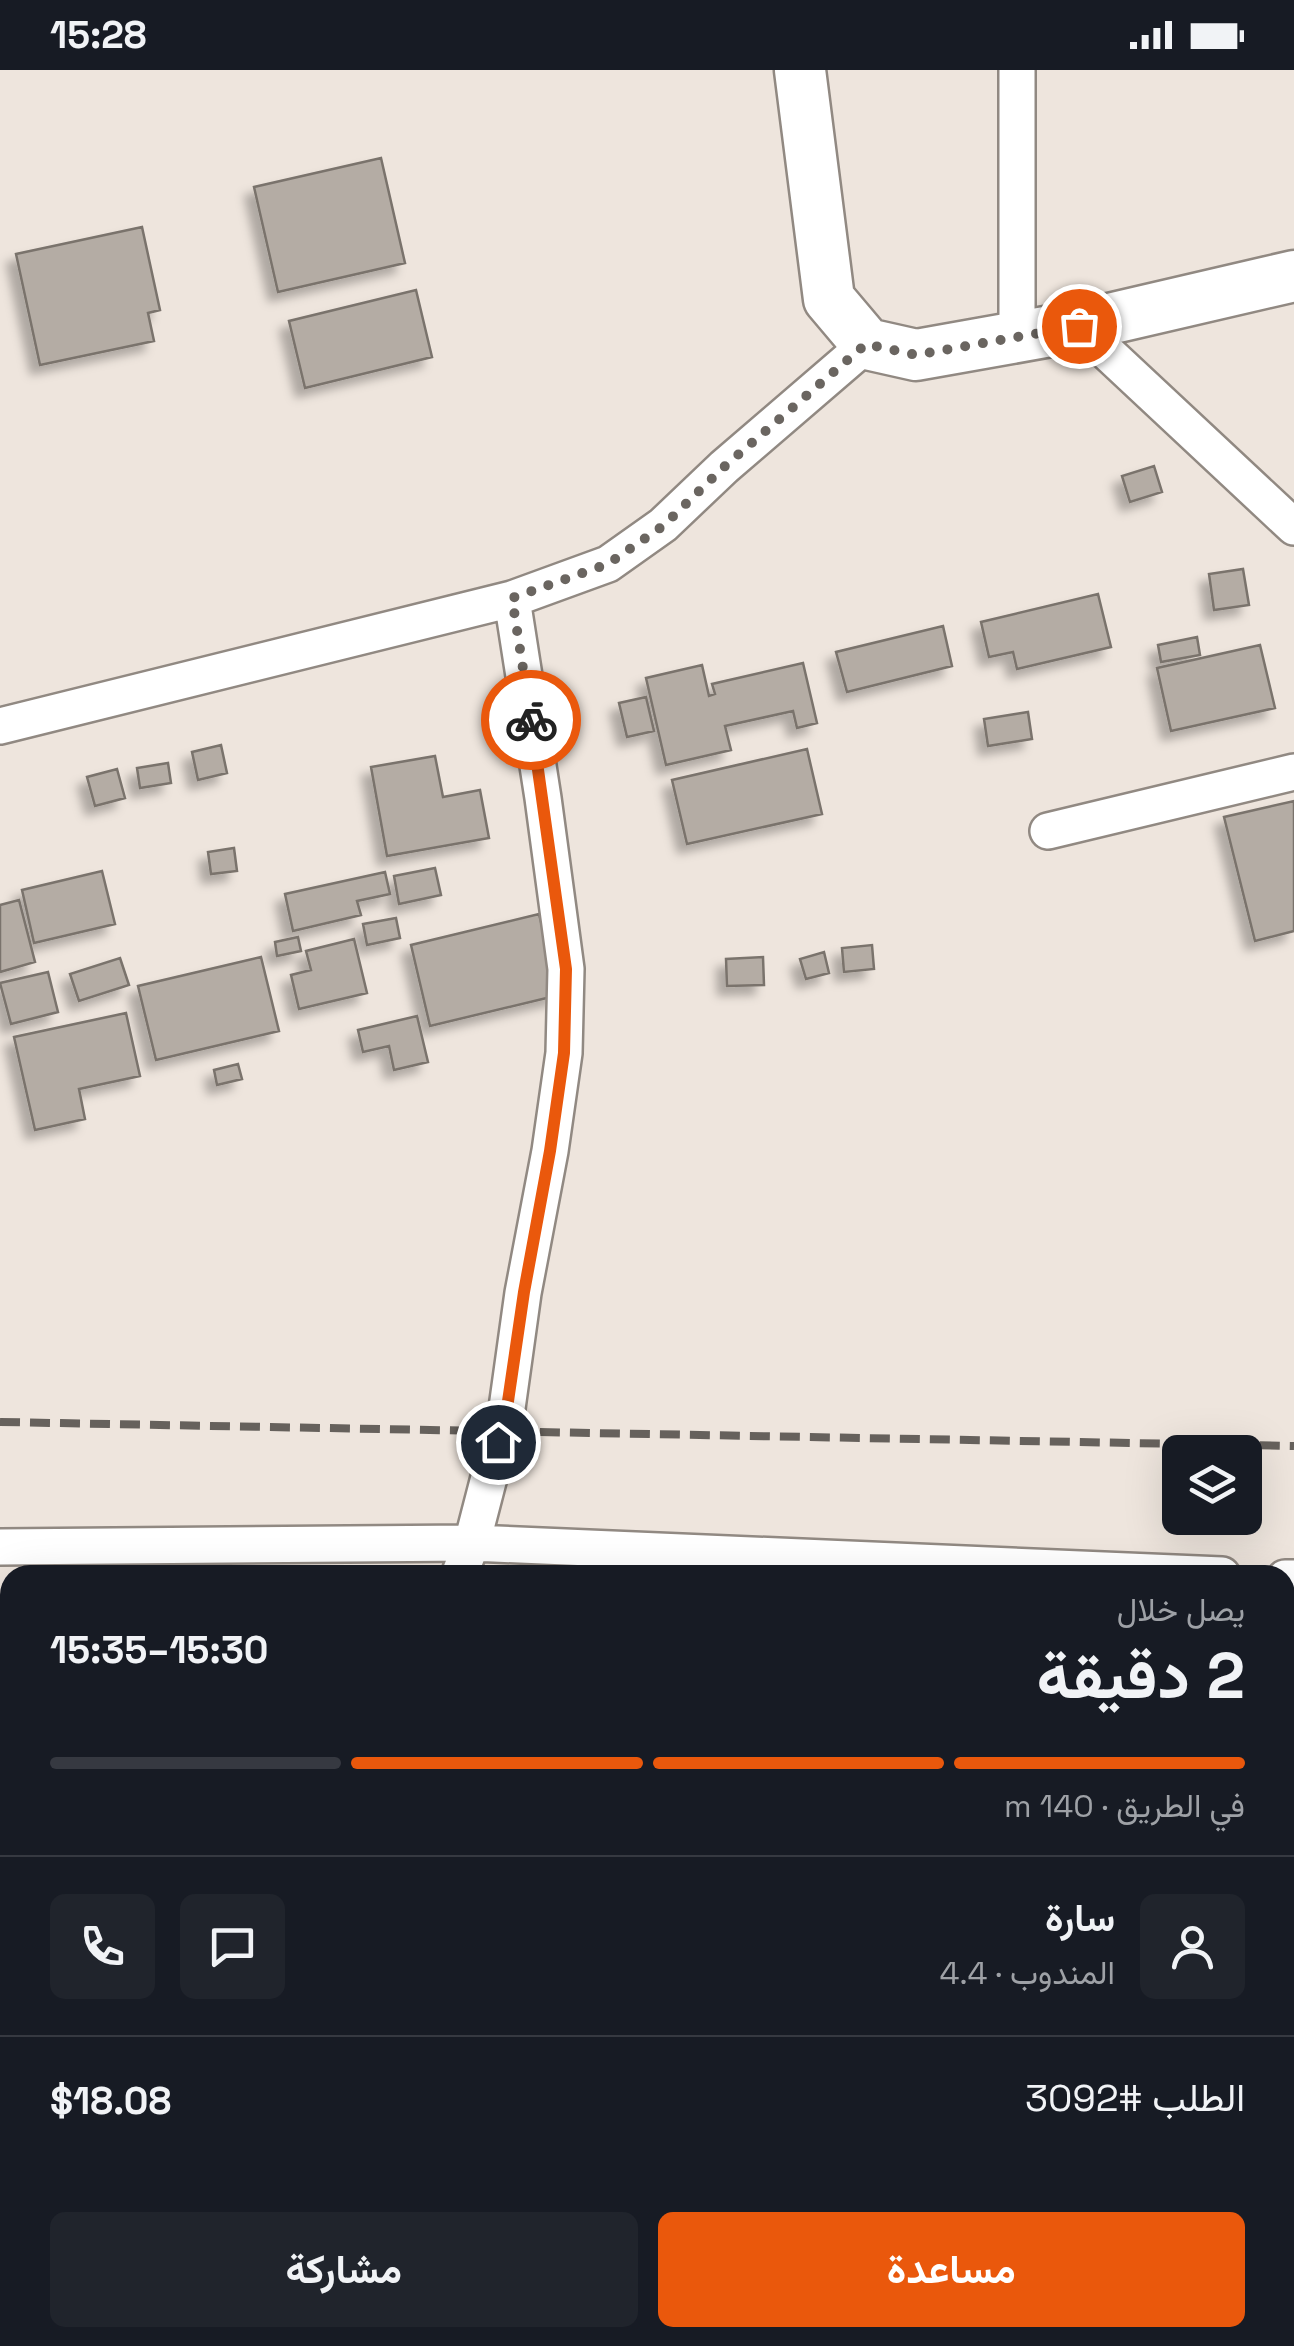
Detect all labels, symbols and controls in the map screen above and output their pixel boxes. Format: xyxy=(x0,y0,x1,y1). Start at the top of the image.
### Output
text: 15:28 xyxy=(50,11,147,59)
pin xyxy=(1037,284,1122,369)
icon: bag xyxy=(1052,299,1107,354)
courier xyxy=(481,670,581,770)
icon: bike xyxy=(504,693,559,748)
pin xyxy=(456,1400,541,1485)
icon: home xyxy=(471,1415,526,1470)
map controls xyxy=(1162,1435,1262,1535)
button: layers xyxy=(1162,1435,1262,1535)
text: يصل خلال xyxy=(1117,1590,1245,1630)
text: 15:30–15:35 xyxy=(50,1626,268,1674)
text: 2 دقيقة xyxy=(1037,1634,1245,1717)
text: في الطريق · 140 m xyxy=(1004,1786,1245,1826)
button: phone xyxy=(50,1894,155,1999)
button: chat xyxy=(180,1894,285,1999)
text: سارة xyxy=(1045,1894,1115,1942)
button: person xyxy=(1140,1894,1245,1999)
text: المندوب · 4.4 xyxy=(939,1953,1115,1993)
text: الطلب #3092 xyxy=(1025,2074,1245,2122)
text: $18.08 xyxy=(50,2077,171,2125)
button: مشاركة xyxy=(50,2212,638,2327)
button: مساعدة xyxy=(658,2212,1245,2327)

